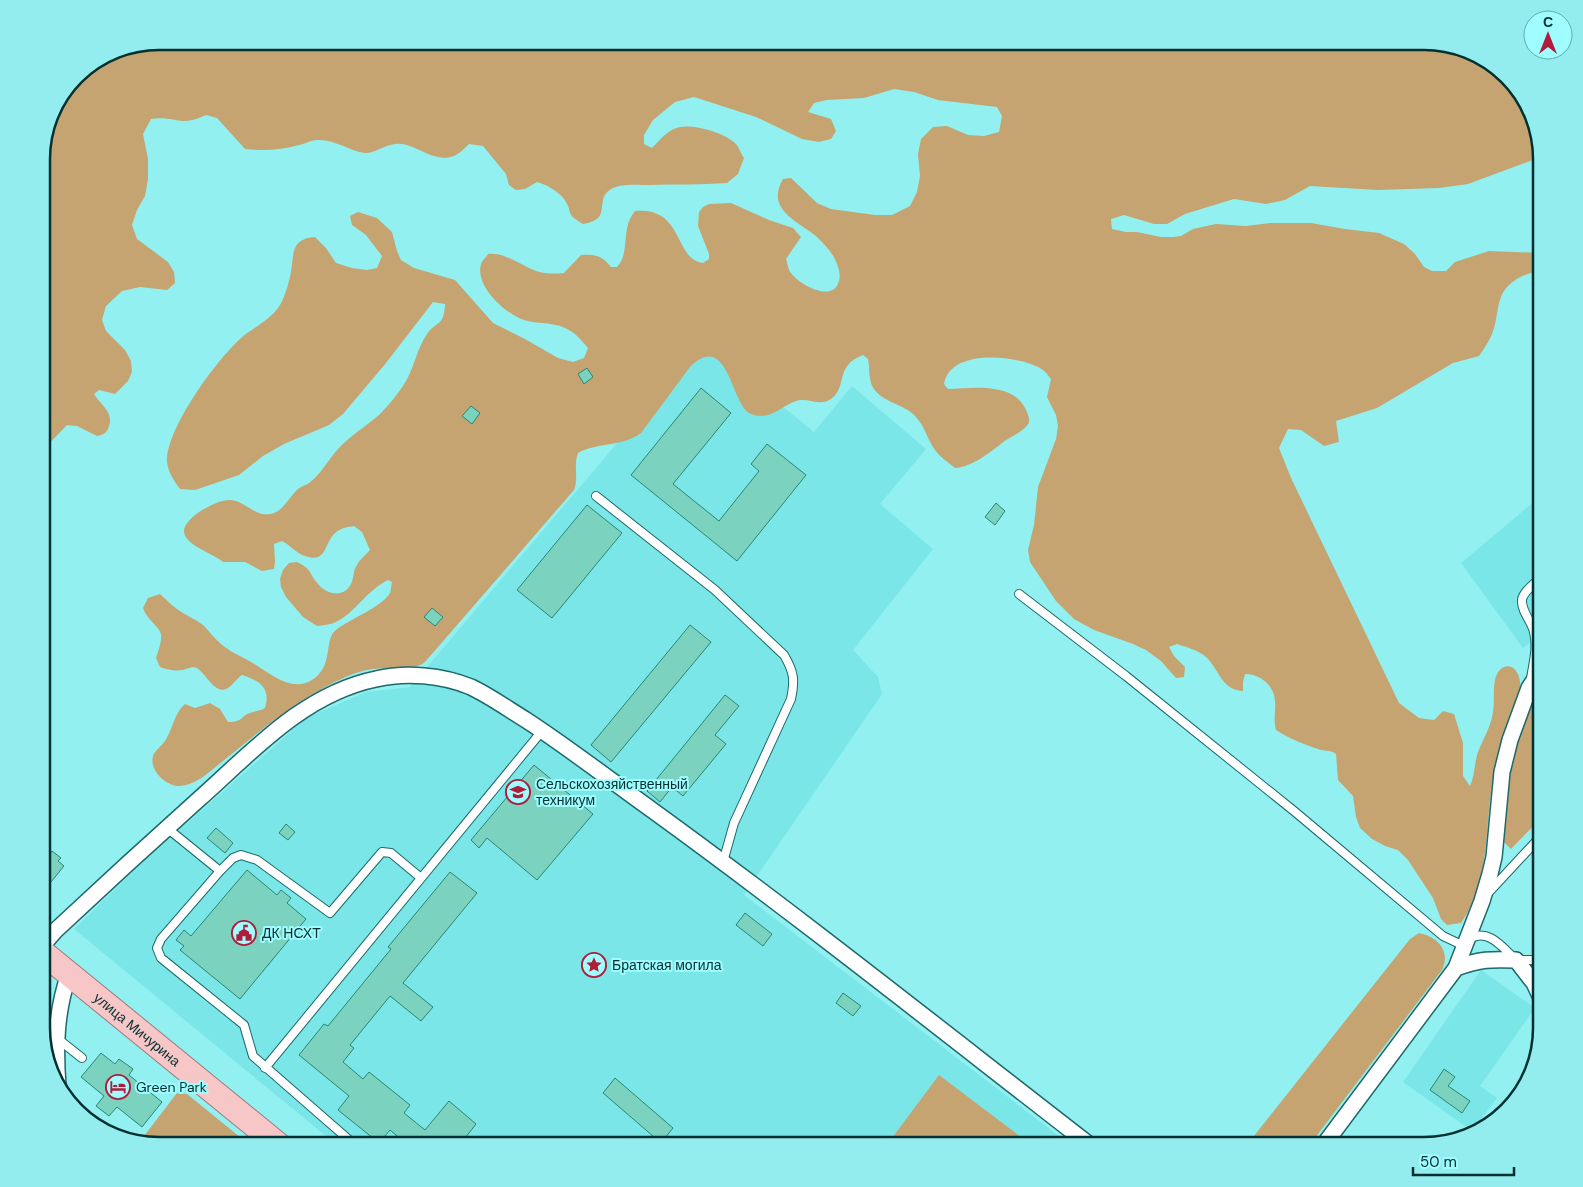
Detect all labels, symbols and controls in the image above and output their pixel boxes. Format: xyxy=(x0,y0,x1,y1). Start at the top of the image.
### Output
north arrow xyxy=(1523,10,1573,60)
text: С xyxy=(1543,13,1553,31)
place label: Сельскохозяйственный техникум xyxy=(536,775,688,809)
school or university icon: Сельскохозяйственный техникум xyxy=(505,779,531,805)
public building icon: ДК НСХТ xyxy=(231,920,257,946)
place label: ДК НСХТ xyxy=(262,924,321,942)
place icon: Братская могила xyxy=(581,952,607,978)
place label: Братская могила xyxy=(612,956,722,974)
street label: улица Мичурина xyxy=(90,989,184,1070)
hotel icon: Green Park xyxy=(105,1074,131,1100)
place label: Green Park xyxy=(136,1078,207,1096)
scale bar xyxy=(1413,1144,1514,1176)
text: 50 m xyxy=(1420,1152,1457,1172)

